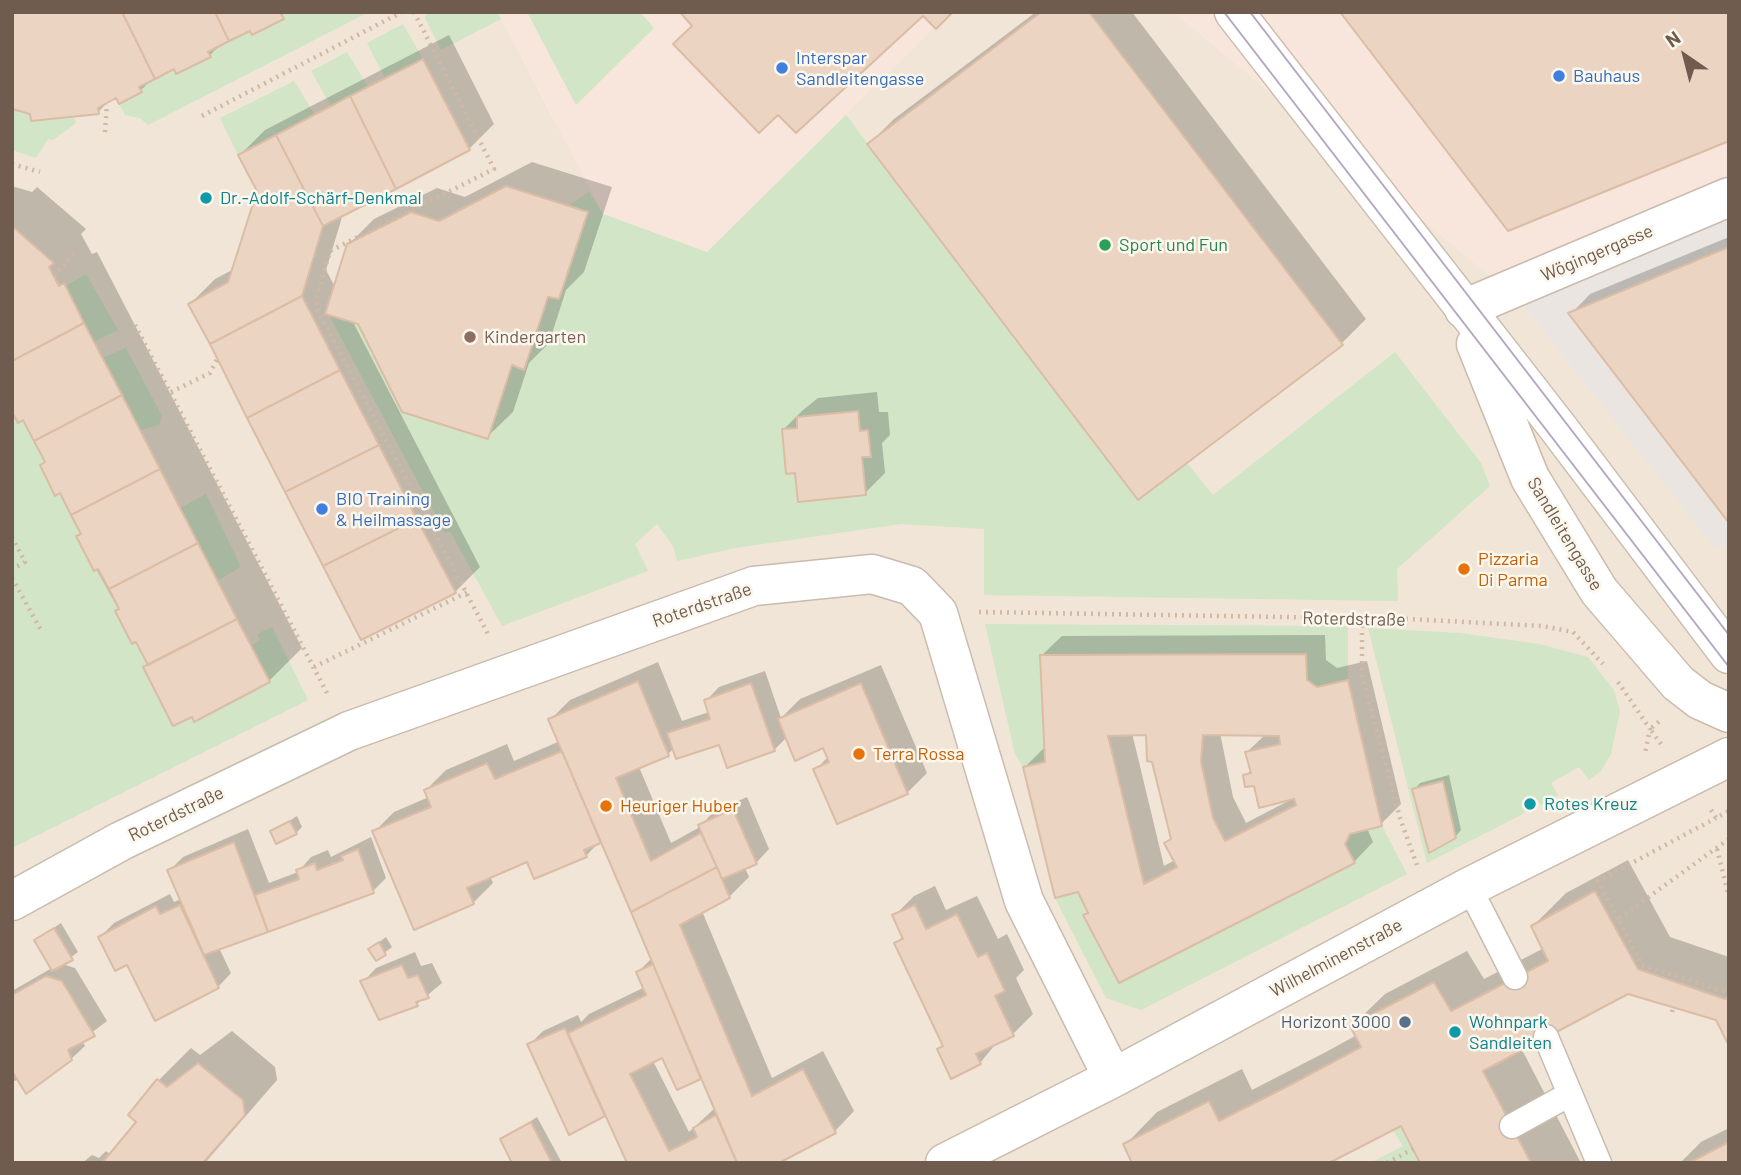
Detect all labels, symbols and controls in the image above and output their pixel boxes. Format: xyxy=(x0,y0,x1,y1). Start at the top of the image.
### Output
north arrow xyxy=(1650,21,1720,91)
text: N xyxy=(1661,25,1684,51)
place label: Interspar Sandleitengasse xyxy=(796,47,924,90)
marker: Interspar Sandleitengasse xyxy=(774,60,790,76)
place label: Bauhaus xyxy=(1573,65,1640,87)
marker: Bauhaus xyxy=(1551,68,1567,84)
place label: Dr.-Adolf-Schärf-Denkmal xyxy=(220,187,422,209)
marker: Dr.-Adolf-Schärf-Denkmal xyxy=(198,190,214,206)
street label: Wögingergasse xyxy=(1538,220,1656,286)
place label: Sport und Fun xyxy=(1119,234,1228,256)
marker: Sport und Fun xyxy=(1097,237,1113,253)
place label: Kindergarten xyxy=(484,326,586,348)
marker: Kindergarten xyxy=(462,329,478,345)
street label: Sandleitengasse xyxy=(1523,473,1607,595)
place label: BIO Training & Heilmassage xyxy=(336,488,451,530)
marker: BIO Training & Heilmassage xyxy=(314,501,330,517)
place label: Pizzaria Di Parma xyxy=(1478,548,1548,590)
marker: Pizzaria Di Parma xyxy=(1456,561,1472,577)
street label: Roterdstraße xyxy=(650,578,754,632)
street label: Roterdstraße xyxy=(1302,607,1406,631)
place label: Terra Rossa xyxy=(873,743,964,765)
marker: Terra Rossa xyxy=(851,746,867,762)
street label: Roterdstraße xyxy=(125,782,227,846)
place label: Rotes Kreuz xyxy=(1544,793,1637,815)
place label: Heuriger Huber xyxy=(620,795,739,817)
marker: Rotes Kreuz xyxy=(1522,796,1538,812)
marker: Heuriger Huber xyxy=(598,798,614,814)
street label: Wilhelminenstraße xyxy=(1266,914,1406,1002)
place label: Horizont 3000 xyxy=(1281,1011,1391,1033)
place label: Wohnpark Sandleiten xyxy=(1469,1011,1552,1054)
marker: Horizont 3000 xyxy=(1397,1014,1413,1030)
marker: Wohnpark Sandleiten xyxy=(1447,1024,1463,1040)

